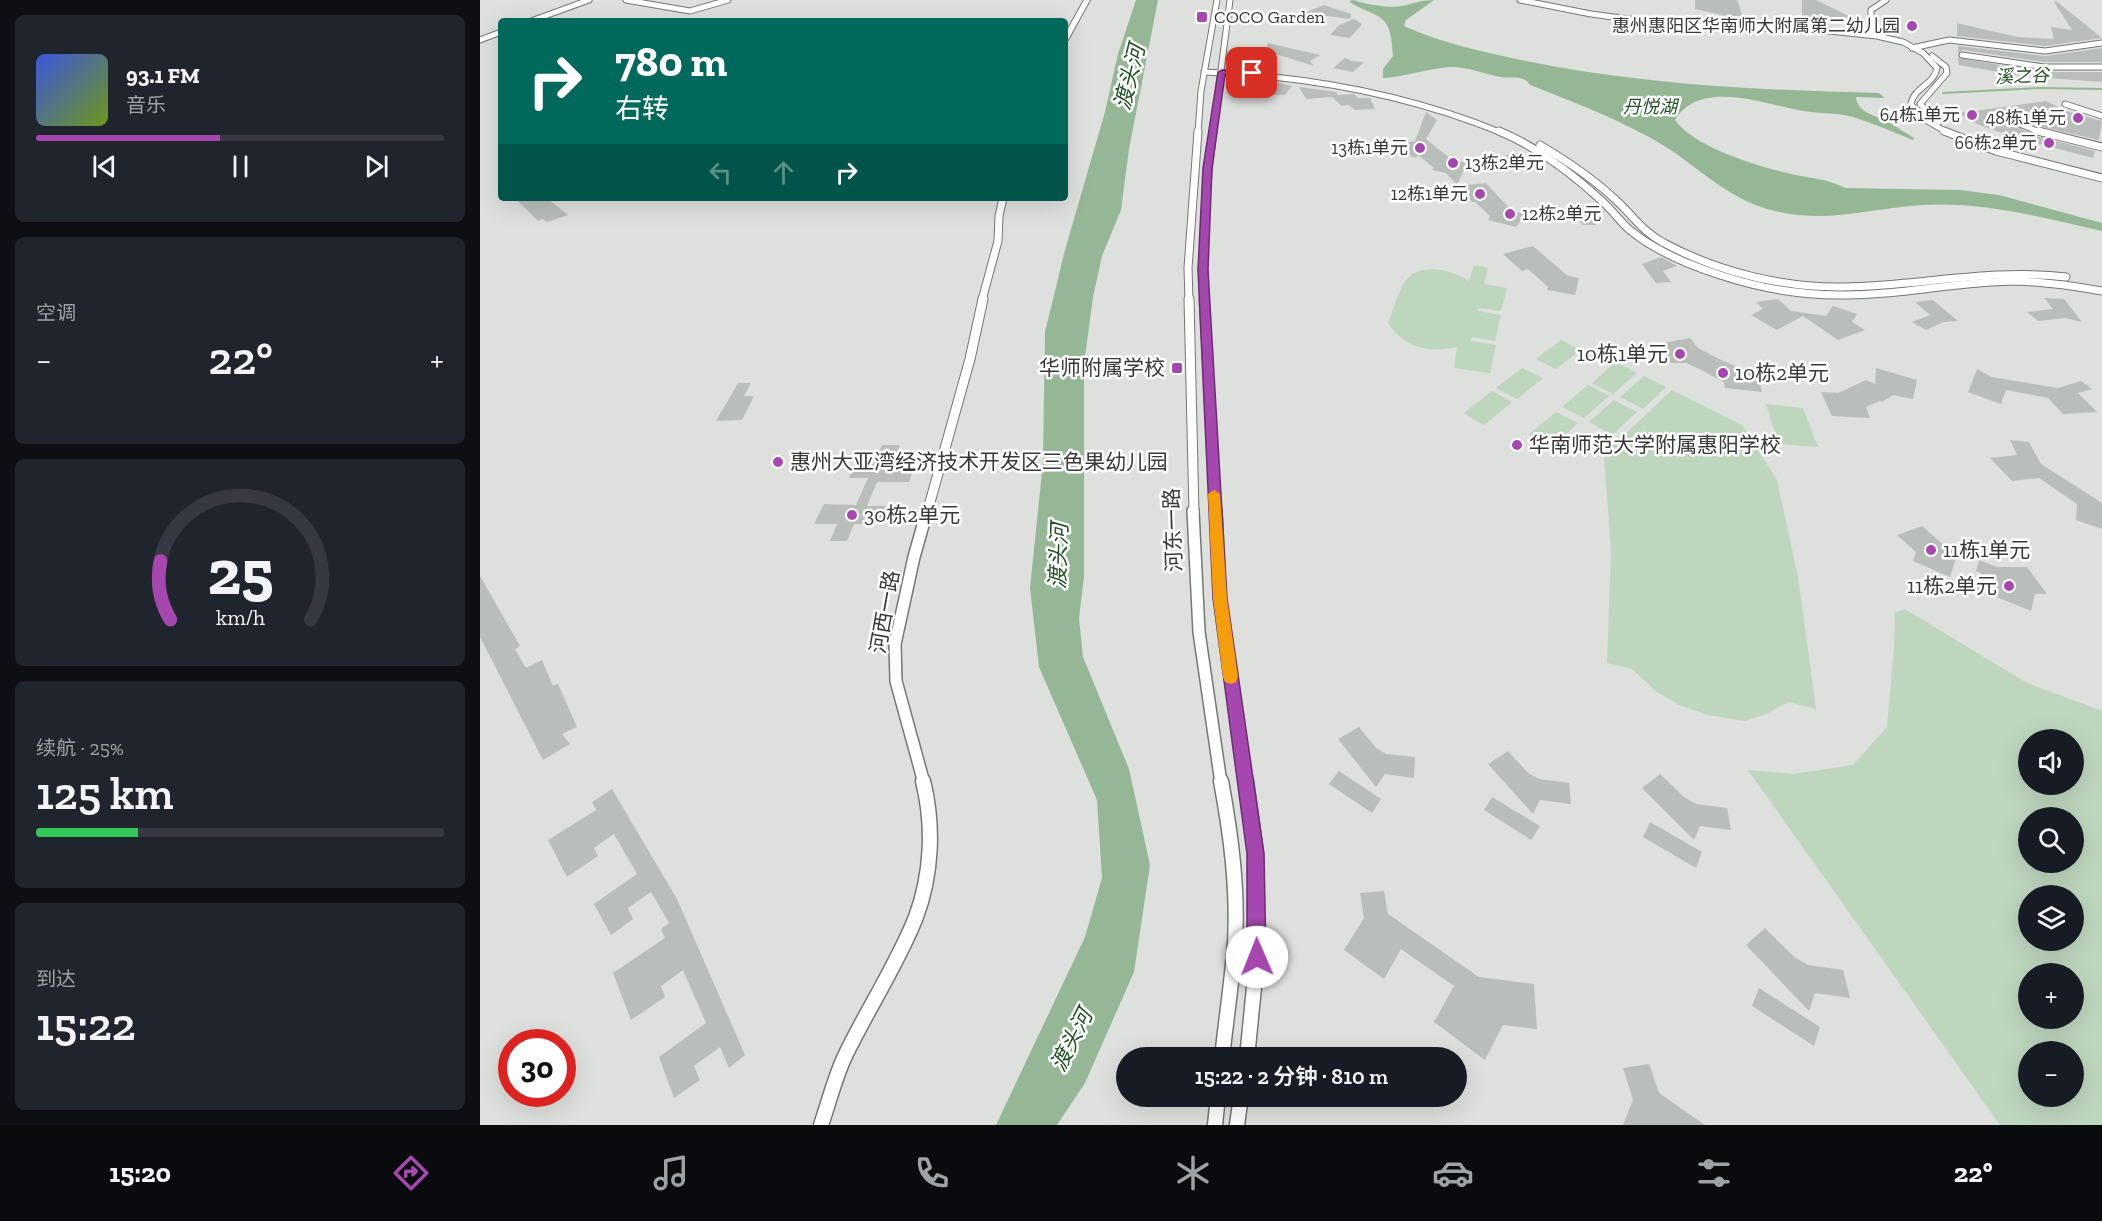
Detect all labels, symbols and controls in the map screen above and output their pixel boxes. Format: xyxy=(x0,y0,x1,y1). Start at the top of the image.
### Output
place label: COCO Garden xyxy=(1214,6,1326,28)
marker: COCO Garden xyxy=(1195,10,1209,24)
place label: 惠州惠阳区华南师大附属第二幼儿园 xyxy=(1612,15,1900,37)
marker: 惠州惠阳区华南师大附属第二幼儿园 xyxy=(1905,19,1919,33)
text: 780 m xyxy=(615,36,727,87)
water label: 渡头河 xyxy=(1108,38,1152,112)
icon: right xyxy=(516,42,594,120)
pin xyxy=(1226,47,1277,98)
icon: arrive xyxy=(1235,56,1268,89)
text: 93.1 FM xyxy=(126,62,200,89)
water label: 溪之谷 xyxy=(1995,64,2051,88)
text: 音乐 xyxy=(126,93,166,117)
text: 右转 xyxy=(615,93,669,125)
water label: 丹悦湖 xyxy=(1623,96,1680,118)
place label: 64栋1单元 xyxy=(1880,104,1960,126)
place label: 48栋1单元 xyxy=(1986,107,2066,129)
marker: 64栋1单元 xyxy=(1965,108,1979,122)
marker: 48栋1单元 xyxy=(2071,111,2085,125)
place label: 66栋2单元 xyxy=(1955,132,2037,154)
marker: 66栋2单元 xyxy=(2042,136,2056,150)
place label: 13栋1单元 xyxy=(1331,137,1408,159)
marker: 13栋1单元 xyxy=(1413,141,1427,155)
icon: previous xyxy=(88,150,121,183)
icon: pause xyxy=(224,150,257,183)
icon: next xyxy=(360,150,393,183)
place label: 13栋2单元 xyxy=(1465,152,1544,174)
icon: left xyxy=(704,156,737,189)
icon: ahead xyxy=(767,156,800,189)
icon: right xyxy=(830,156,863,189)
marker: 13栋2单元 xyxy=(1446,156,1460,170)
place label: 12栋1单元 xyxy=(1391,183,1468,205)
marker: 12栋1单元 xyxy=(1473,187,1487,201)
place label: 12栋2单元 xyxy=(1522,203,1601,225)
marker: 12栋2单元 xyxy=(1503,207,1517,221)
text: 空调 xyxy=(36,301,76,325)
text: 22° xyxy=(209,332,273,386)
text: − xyxy=(36,340,51,379)
text: + xyxy=(430,340,444,379)
place label: 10栋1单元 xyxy=(1577,341,1668,366)
marker: 10栋1单元 xyxy=(1673,347,1687,361)
place label: 华师附属学校 xyxy=(1039,355,1165,380)
place label: 10栋2单元 xyxy=(1735,360,1829,385)
marker: 华师附属学校 xyxy=(1170,361,1184,375)
marker: 10栋2单元 xyxy=(1716,366,1730,380)
place label: 华南师范大学附属惠阳学校 xyxy=(1529,432,1781,457)
marker: 华南师范大学附属惠阳学校 xyxy=(1510,438,1524,452)
place label: 惠州大亚湾经济技术开发区三色果幼儿园 xyxy=(790,449,1168,474)
marker: 惠州大亚湾经济技术开发区三色果幼儿园 xyxy=(771,455,785,469)
street label: 河东一路 xyxy=(1159,488,1186,572)
place label: 30栋2单元 xyxy=(864,502,960,527)
marker: 30栋2单元 xyxy=(845,508,859,522)
water label: 渡头河 xyxy=(1044,519,1073,589)
text: 25 xyxy=(207,535,273,610)
place label: 11栋1单元 xyxy=(1943,537,2030,562)
marker: 11栋1单元 xyxy=(1924,543,1938,557)
street label: 河西一路 xyxy=(865,568,904,655)
place label: 11栋2单元 xyxy=(1907,573,1997,598)
marker: 11栋2单元 xyxy=(2002,579,2016,593)
text: km/h xyxy=(216,605,264,630)
map controls xyxy=(2018,729,2084,1107)
button: sound xyxy=(2018,729,2084,795)
text: 续航 · 25% xyxy=(36,736,124,760)
text: 125 km xyxy=(36,767,174,821)
button: search xyxy=(2018,807,2084,873)
button: layers xyxy=(2018,885,2084,951)
position arrow xyxy=(1225,925,1289,989)
button: + xyxy=(2018,963,2084,1029)
text: 到达 xyxy=(36,967,76,991)
text: 15:22 xyxy=(36,998,136,1052)
water label: 渡头河 xyxy=(1044,1001,1100,1076)
speed limit sign: 30 xyxy=(498,1029,576,1107)
button: − xyxy=(2018,1041,2084,1107)
text: 15:22 · 2 分钟 · 810 m xyxy=(1195,1063,1388,1090)
icon: directions xyxy=(390,1152,432,1194)
icon: music xyxy=(650,1152,692,1194)
icon: phone xyxy=(911,1152,953,1194)
icon: climate xyxy=(1172,1152,1214,1194)
icon: car xyxy=(1432,1152,1474,1194)
icon: filters xyxy=(1693,1152,1735,1194)
text: 15:20 xyxy=(109,1157,171,1189)
text: 22° xyxy=(1954,1157,1993,1189)

